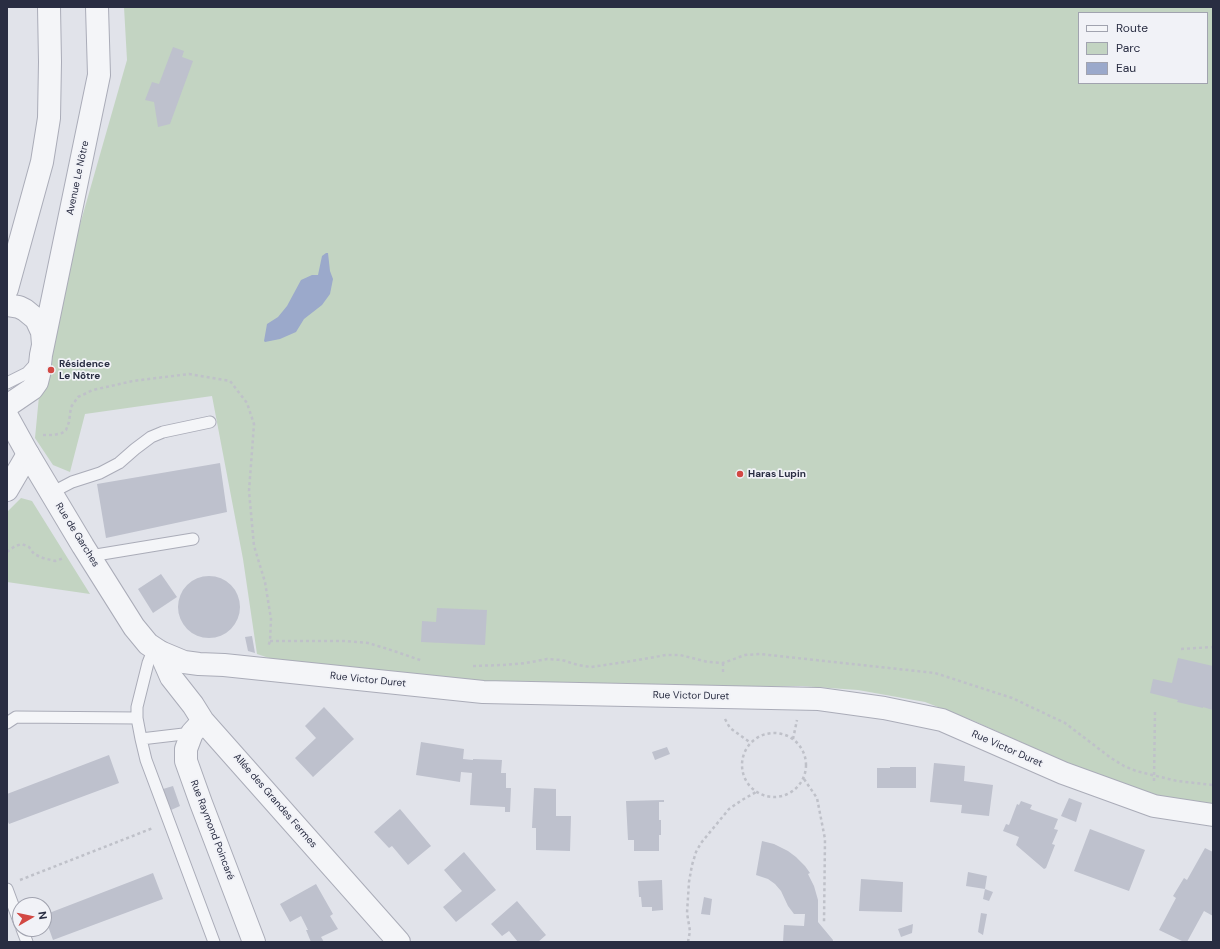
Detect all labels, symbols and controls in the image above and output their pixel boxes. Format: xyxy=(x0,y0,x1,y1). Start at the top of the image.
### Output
legend xyxy=(1078,12,1208,84)
text: Route xyxy=(1116,20,1148,36)
text: Parc xyxy=(1116,40,1140,56)
text: Eau xyxy=(1116,60,1136,76)
street label: Avenue Le Nôtre xyxy=(64,140,92,216)
place label: Résidence Le Nôtre xyxy=(59,358,110,382)
marker: Résidence Le Nôtre xyxy=(46,365,56,375)
place label: Haras Lupin xyxy=(748,468,806,480)
marker: Haras Lupin xyxy=(735,469,745,479)
street label: Rue de Garches xyxy=(52,501,102,569)
street label: Rue Victor Duret xyxy=(329,670,407,690)
street label: Rue Victor Duret xyxy=(653,689,729,703)
street label: Rue Victor Duret xyxy=(970,728,1044,770)
street label: Allée des Grandes Fermes xyxy=(231,751,319,851)
street label: Rue Raymond Poincaré xyxy=(187,778,237,882)
north arrow xyxy=(12,897,52,937)
text: N xyxy=(35,910,50,920)

